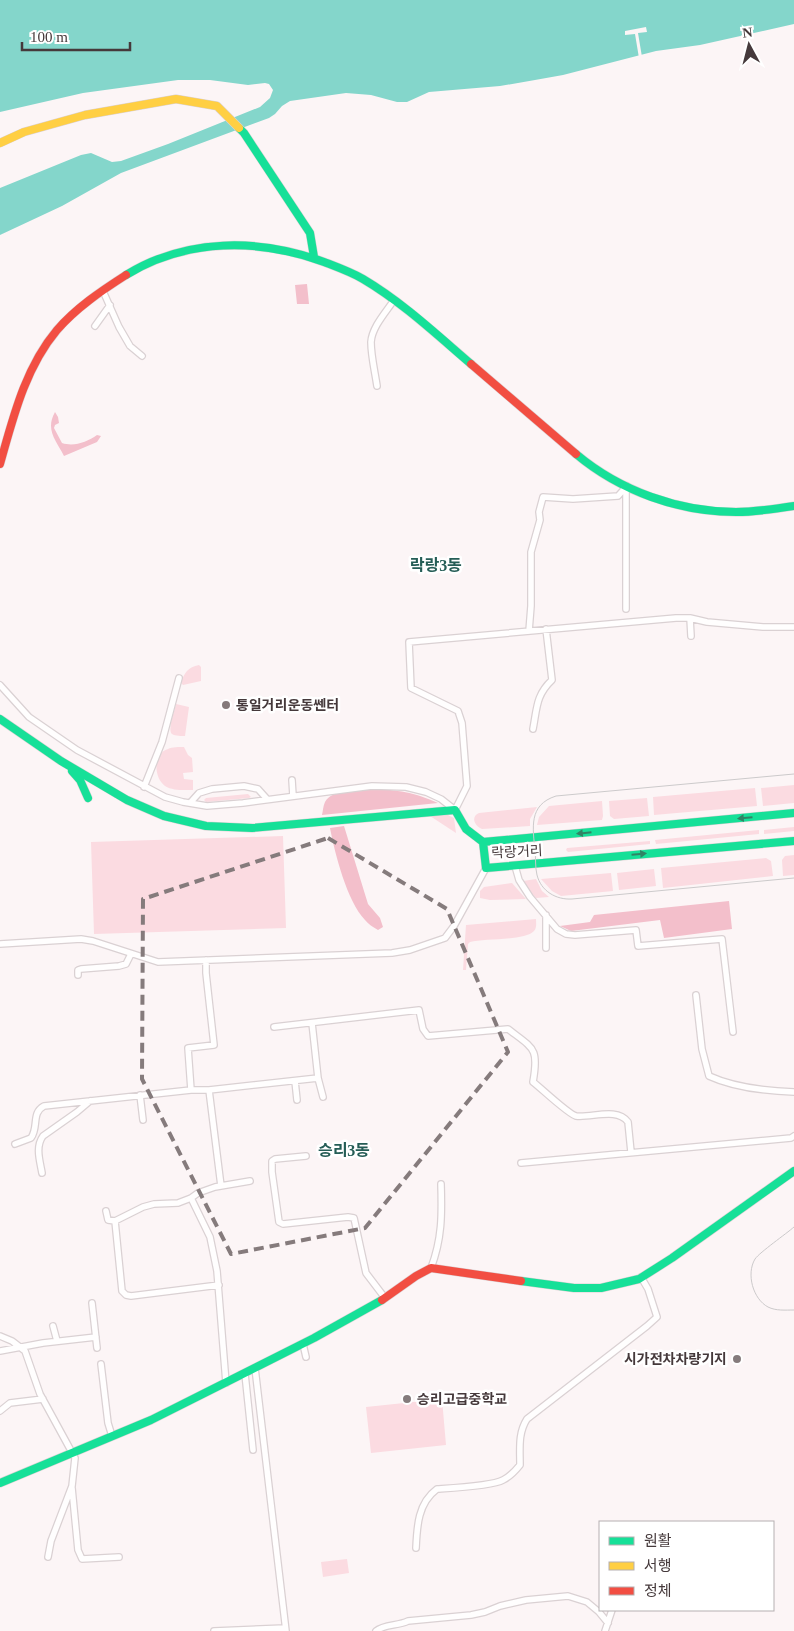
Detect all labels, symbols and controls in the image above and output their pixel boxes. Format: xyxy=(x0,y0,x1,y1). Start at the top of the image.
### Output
scale bar xyxy=(22,20,130,52)
north arrow xyxy=(724,20,774,70)
text: N xyxy=(742,25,753,41)
text: 100 m xyxy=(30,29,68,45)
district label: 락랑3동 xyxy=(410,557,462,574)
place label: 통일거리운동쎈터 xyxy=(236,698,339,713)
marker: 통일거리운동쎈터 xyxy=(220,699,232,711)
one-way arrow xyxy=(737,814,753,822)
one-way arrow xyxy=(575,829,591,837)
street label: 락랑거리 xyxy=(491,843,543,861)
one-way arrow xyxy=(631,850,647,858)
district label: 승리3동 xyxy=(318,1142,370,1159)
place label: 시가전차차량기지 xyxy=(624,1352,727,1367)
marker: 시가전차차량기지 xyxy=(731,1353,743,1365)
place label: 승리고급중학교 xyxy=(417,1391,507,1407)
marker: 승리고급중학교 xyxy=(401,1393,413,1405)
legend xyxy=(599,1521,774,1611)
text: 원활 xyxy=(644,1533,672,1549)
text: 서행 xyxy=(644,1558,672,1574)
text: 정체 xyxy=(644,1583,672,1599)

